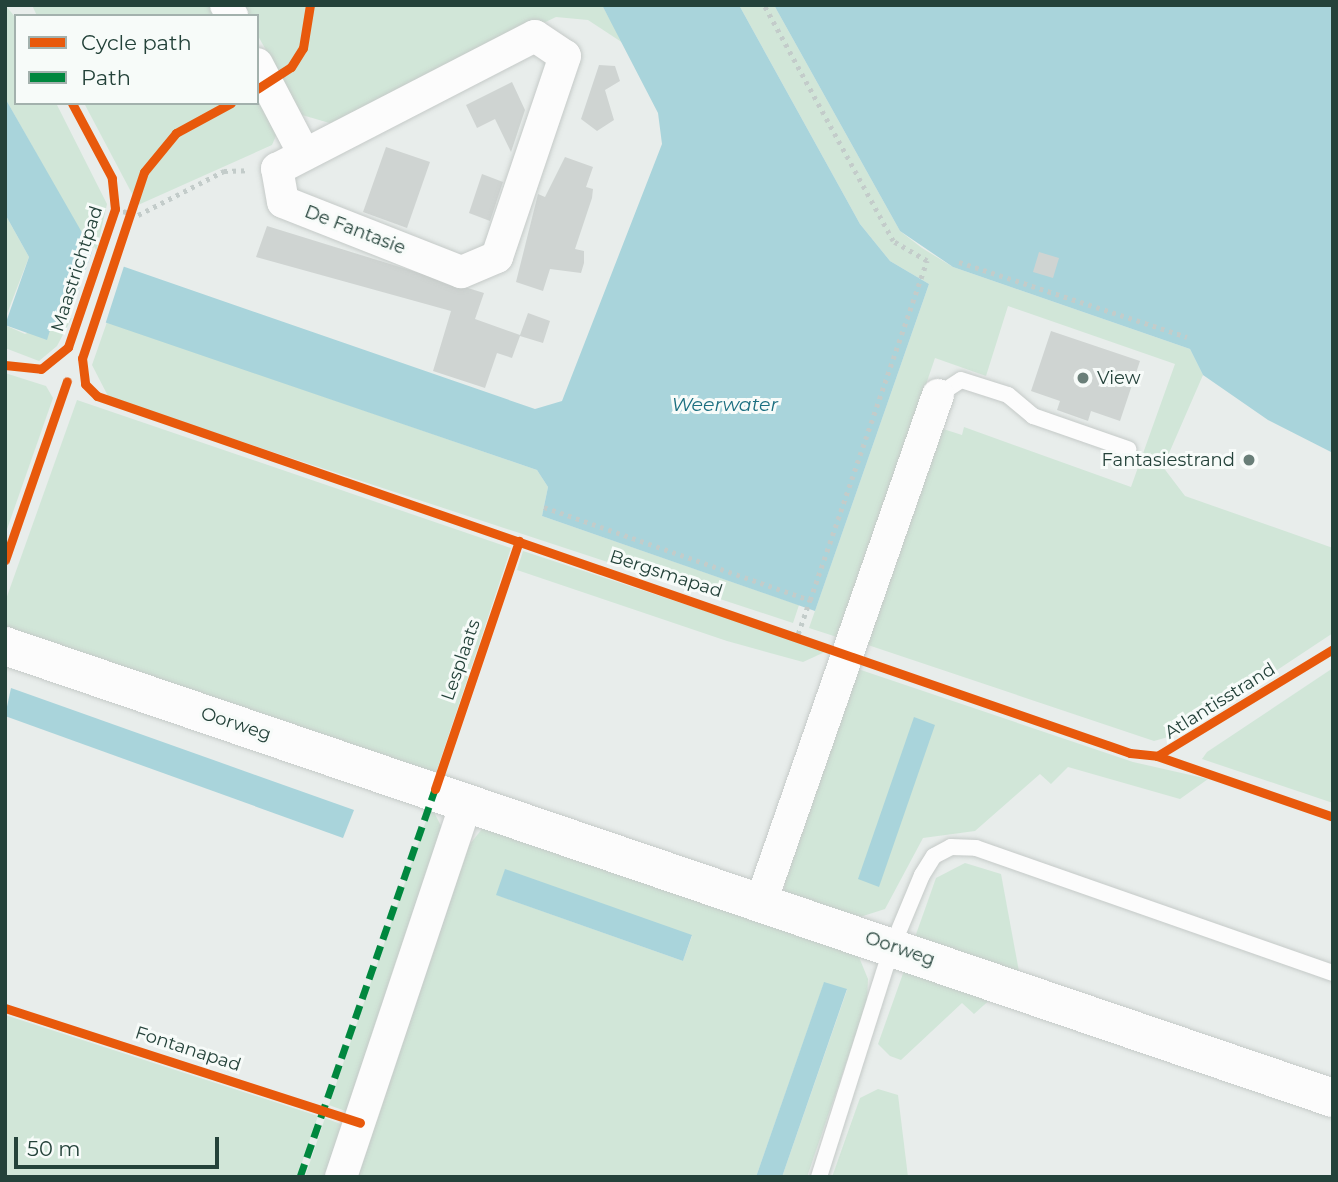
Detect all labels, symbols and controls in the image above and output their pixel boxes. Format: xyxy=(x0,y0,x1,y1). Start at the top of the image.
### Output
legend xyxy=(14,14,259,105)
text: Cycle path xyxy=(81,30,192,55)
text: Path xyxy=(81,65,131,90)
street label: De Fantasie xyxy=(301,201,409,259)
street label: Maastrichtpad xyxy=(47,203,107,335)
place label: View xyxy=(1097,367,1141,389)
marker: View xyxy=(1075,370,1091,386)
water label: Weerwater xyxy=(672,394,778,416)
place label: Fantasiestrand xyxy=(1102,449,1235,471)
marker: Fantasiestrand xyxy=(1241,452,1257,468)
street label: Bergsmapad xyxy=(607,546,725,602)
street label: Lesplaats xyxy=(437,617,485,703)
street label: Atlantisstrand xyxy=(1161,658,1279,744)
street label: Oorweg xyxy=(198,703,274,745)
street label: Oorweg xyxy=(862,927,938,971)
street label: Fontanapad xyxy=(132,1022,244,1076)
scale bar xyxy=(18,1122,222,1166)
text: 50 m xyxy=(27,1136,81,1161)

